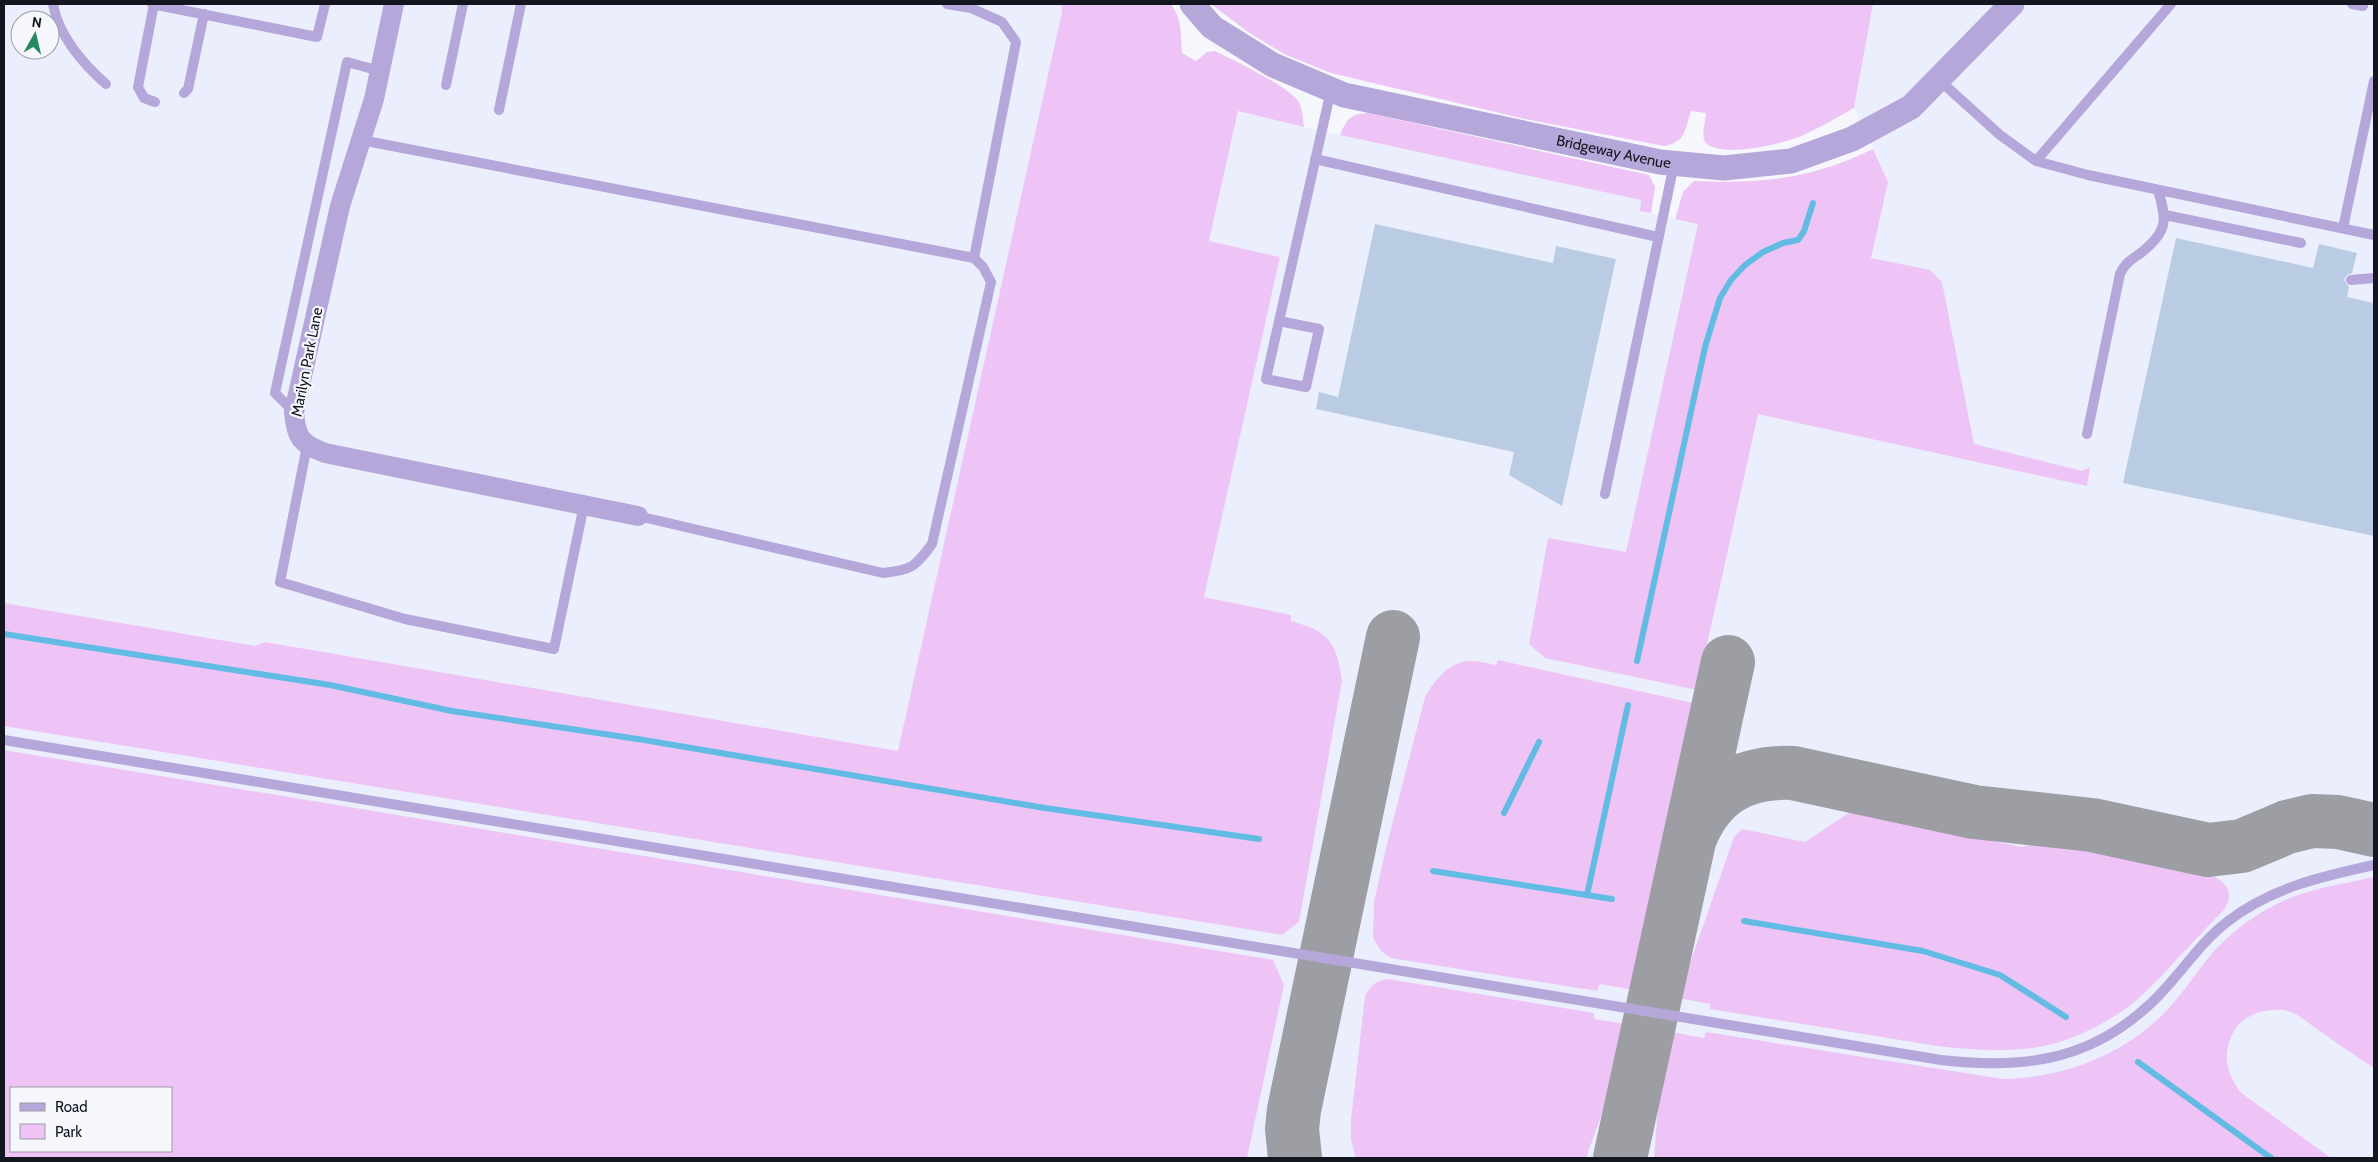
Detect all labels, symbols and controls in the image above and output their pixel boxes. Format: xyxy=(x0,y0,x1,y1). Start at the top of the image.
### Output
north arrow xyxy=(10,10,60,60)
text: N xyxy=(31,13,43,32)
street label: Bridgeway Avenue xyxy=(1555,131,1672,172)
street label: Marilyn Park Lane xyxy=(288,305,327,418)
legend xyxy=(10,1087,172,1152)
text: Road xyxy=(55,1098,88,1116)
text: Park xyxy=(55,1123,82,1141)

